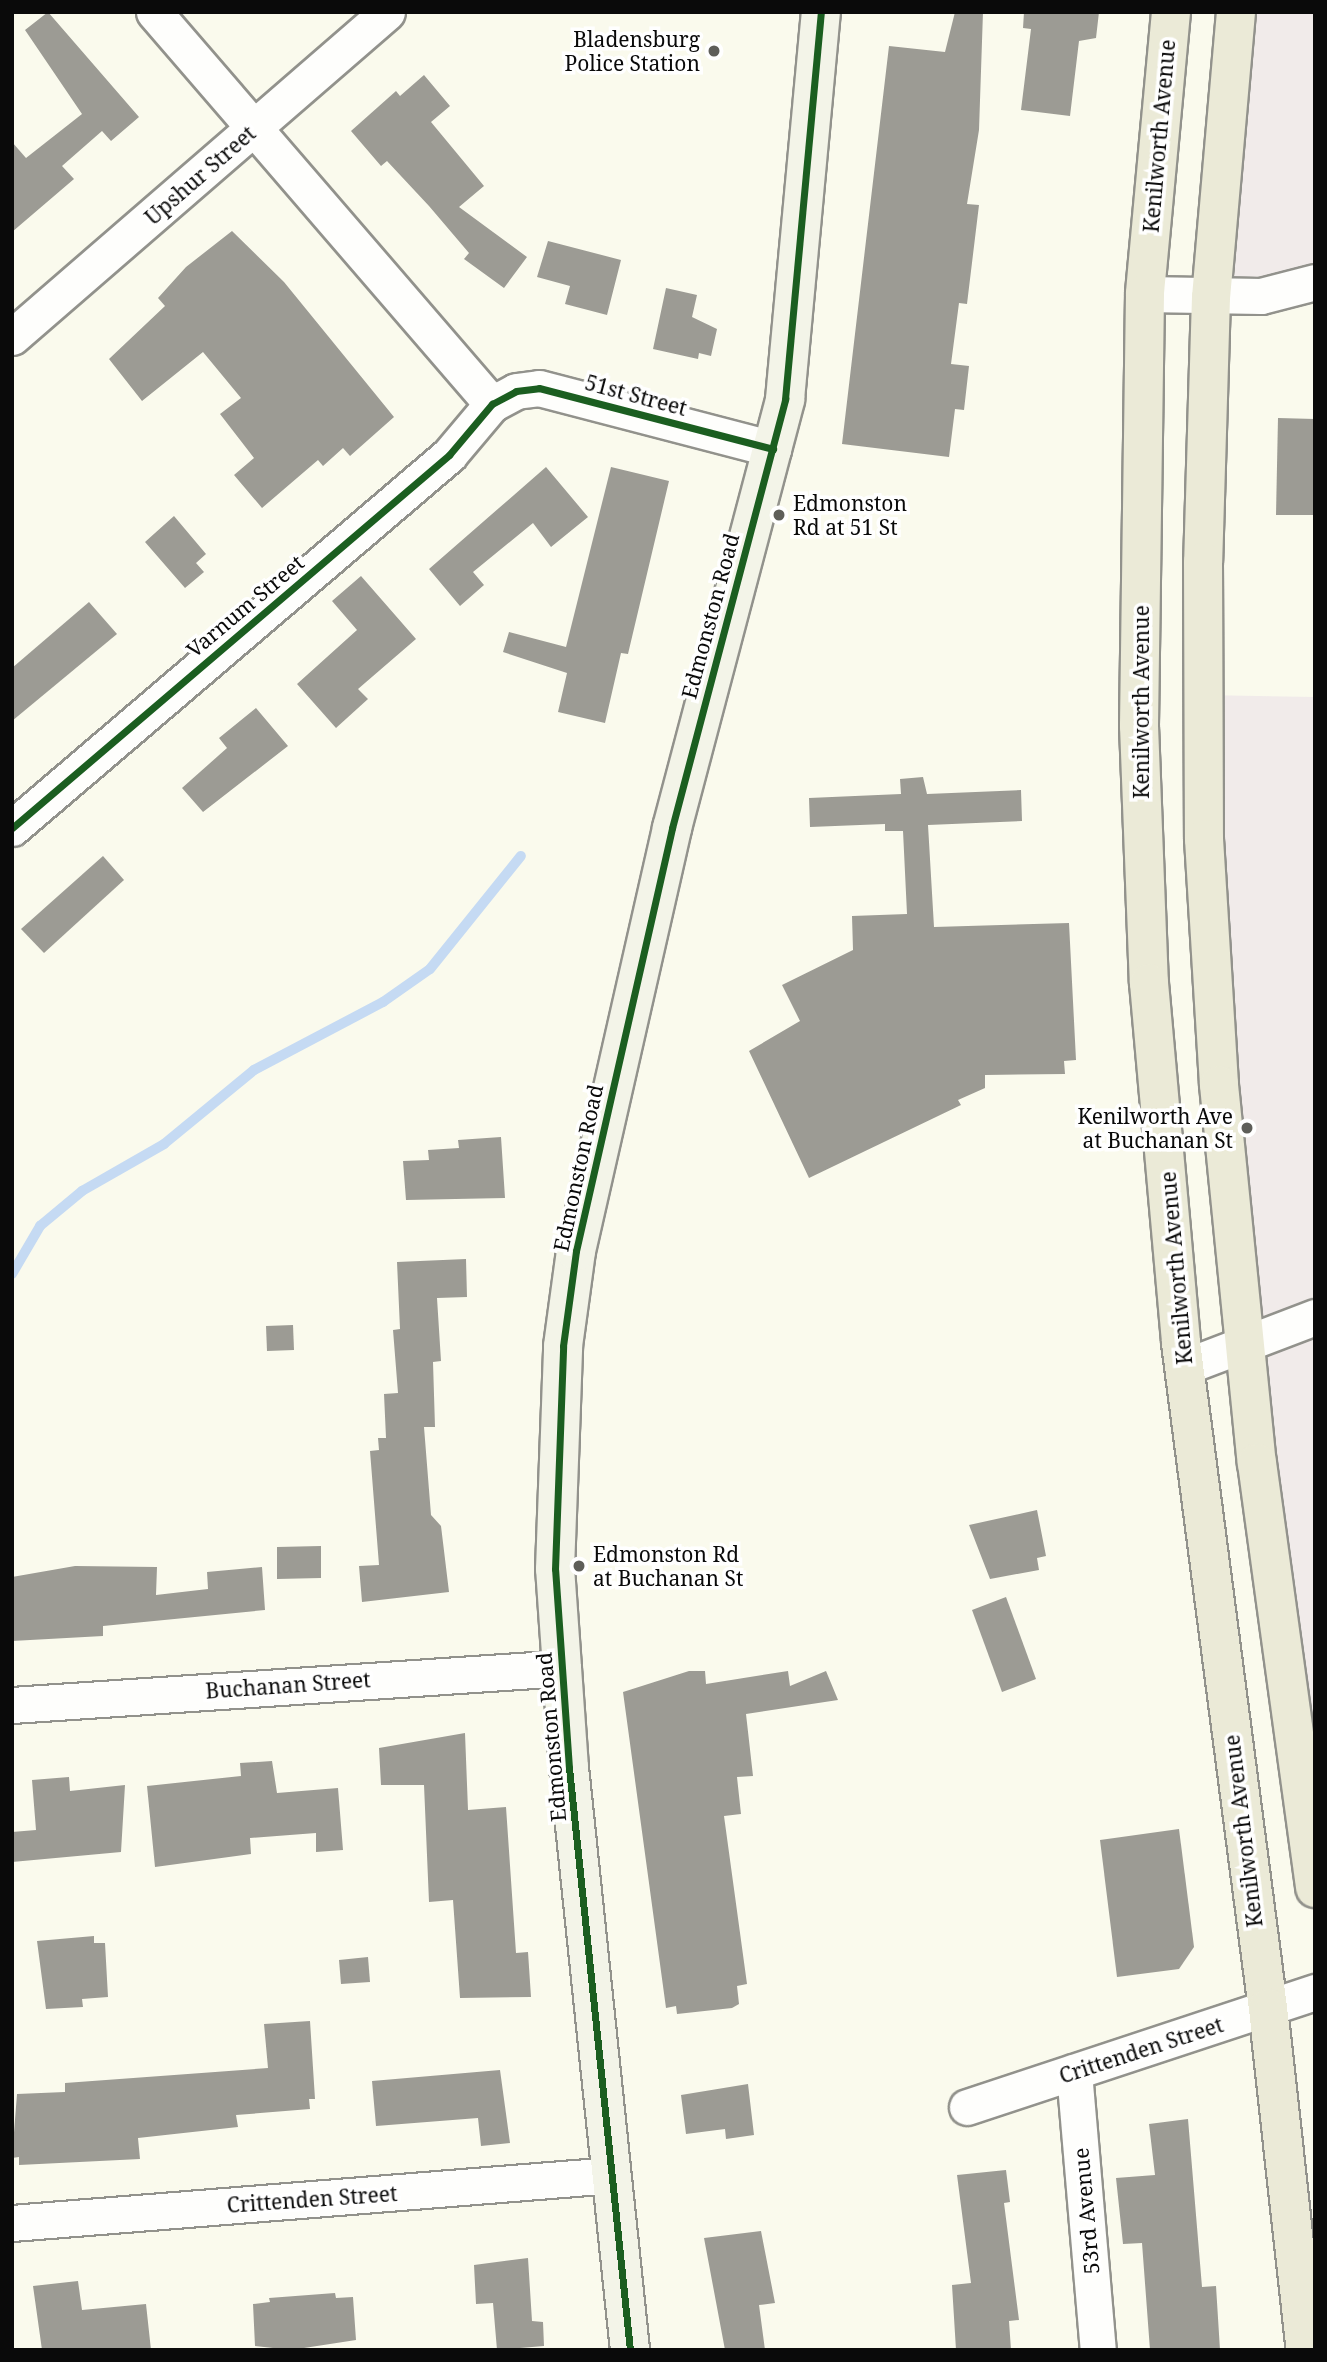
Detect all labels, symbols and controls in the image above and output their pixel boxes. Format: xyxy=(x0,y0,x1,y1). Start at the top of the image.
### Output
place label: Bladensburg Police Station xyxy=(565,26,700,76)
street label: Kenilworth Avenue xyxy=(1138,38,1180,234)
marker: Bladensburg Police Station xyxy=(706,43,722,59)
street label: Upshur Street xyxy=(140,120,260,230)
street label: 51st Street xyxy=(582,369,690,421)
place label: Edmonston Rd at 51 St xyxy=(793,490,907,540)
marker: Edmonston Rd at 51 St xyxy=(771,507,787,523)
street label: Edmonston Road xyxy=(676,531,744,701)
street label: Varnum Street xyxy=(181,550,309,662)
street label: Kenilworth Avenue xyxy=(1128,605,1154,799)
street label: Edmonston Road xyxy=(548,1082,608,1254)
place label: Kenilworth Ave at Buchanan St xyxy=(1077,1103,1233,1153)
marker: Kenilworth Ave at Buchanan St xyxy=(1239,1120,1255,1136)
street label: Kenilworth Avenue xyxy=(1155,1170,1197,1366)
place label: Edmonston Rd at Buchanan St xyxy=(593,1541,743,1591)
marker: Edmonston Rd at Buchanan St xyxy=(571,1558,587,1574)
street label: Edmonston Road xyxy=(531,1651,571,1823)
street label: Buchanan Street xyxy=(205,1667,371,1703)
street label: Kenilworth Avenue xyxy=(1219,1733,1267,1929)
street label: Crittenden Street xyxy=(1056,2012,1226,2088)
street label: 53rd Avenue xyxy=(1068,2147,1104,2275)
street label: Crittenden Street xyxy=(226,2180,398,2218)

